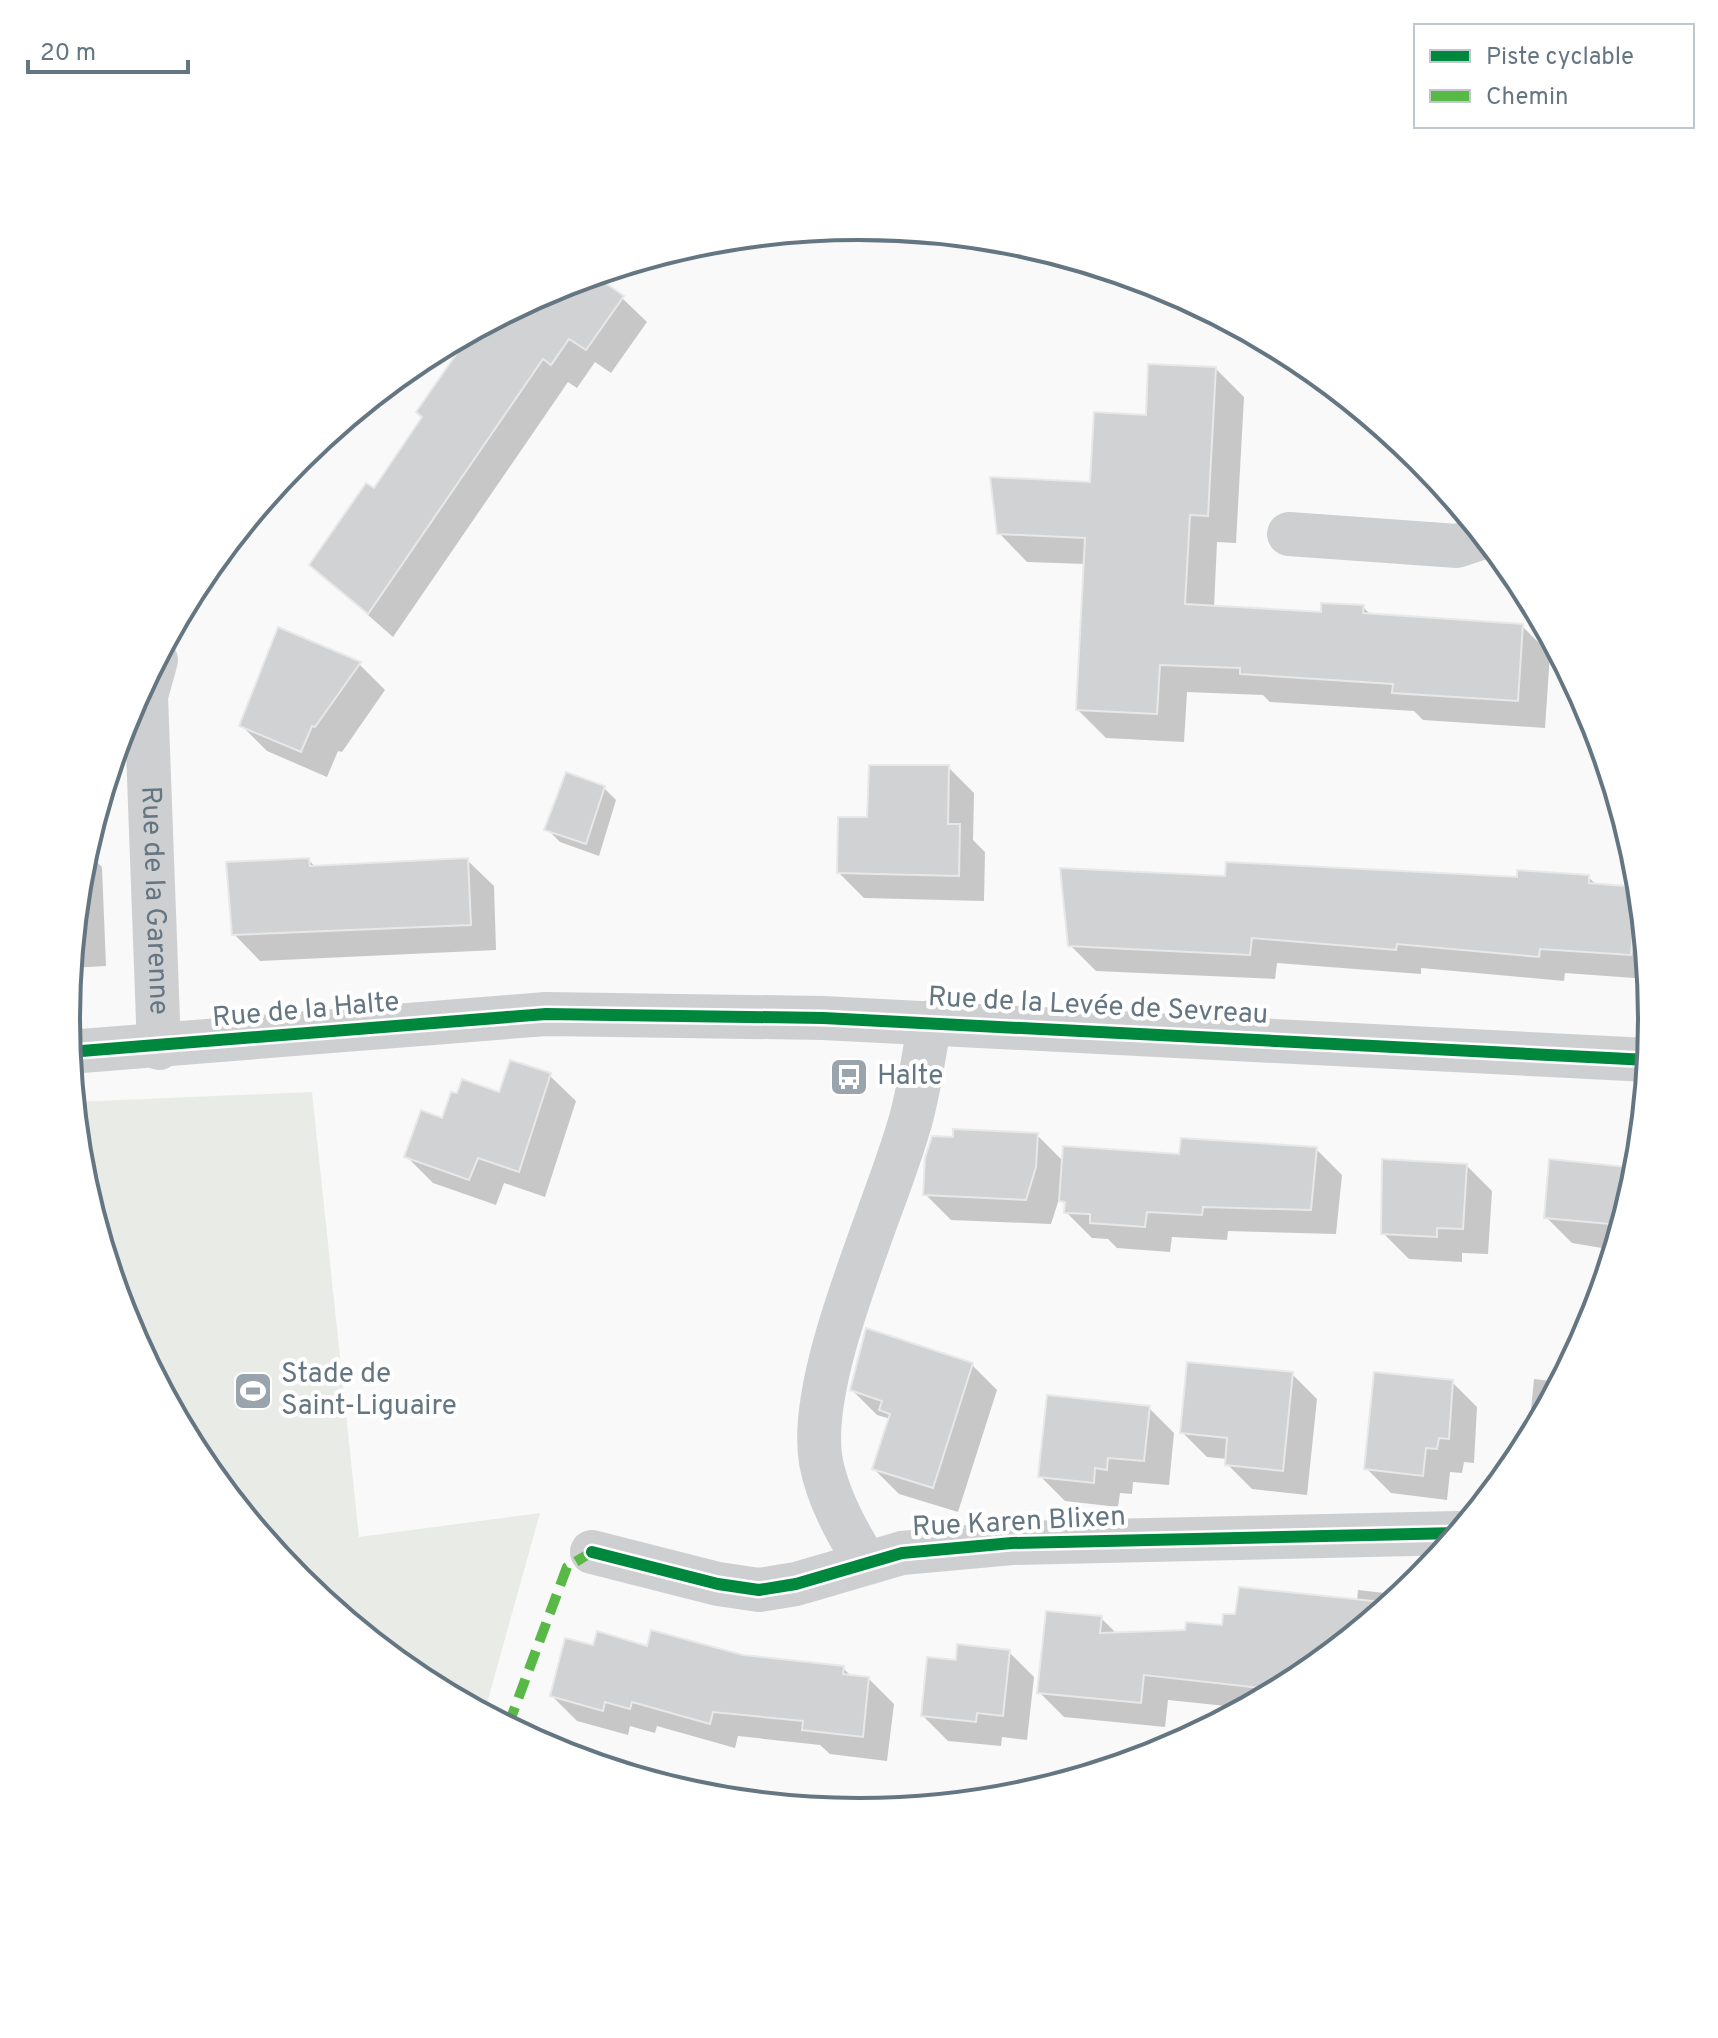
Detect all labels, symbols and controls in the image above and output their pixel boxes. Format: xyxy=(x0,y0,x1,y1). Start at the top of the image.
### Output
scale bar xyxy=(28,24,188,74)
legend xyxy=(1414,24,1694,128)
text: 20 m xyxy=(40,39,96,69)
text: Piste cyclable xyxy=(1486,43,1634,73)
text: Chemin xyxy=(1486,83,1569,113)
street label: Rue de la Garenne xyxy=(131,785,176,1016)
street label: Rue de la Levée de Sevreau xyxy=(927,980,1269,1034)
street label: Rue de la Halte xyxy=(211,985,401,1037)
bus stop icon: Halte xyxy=(828,1056,870,1098)
place label: Halte xyxy=(877,1059,943,1095)
place label: Stade de Saint-Liguaire xyxy=(281,1357,457,1425)
sports icon: Stade de Saint-Liguaire xyxy=(232,1370,274,1412)
street label: Rue Karen Blixen xyxy=(911,1499,1127,1547)

